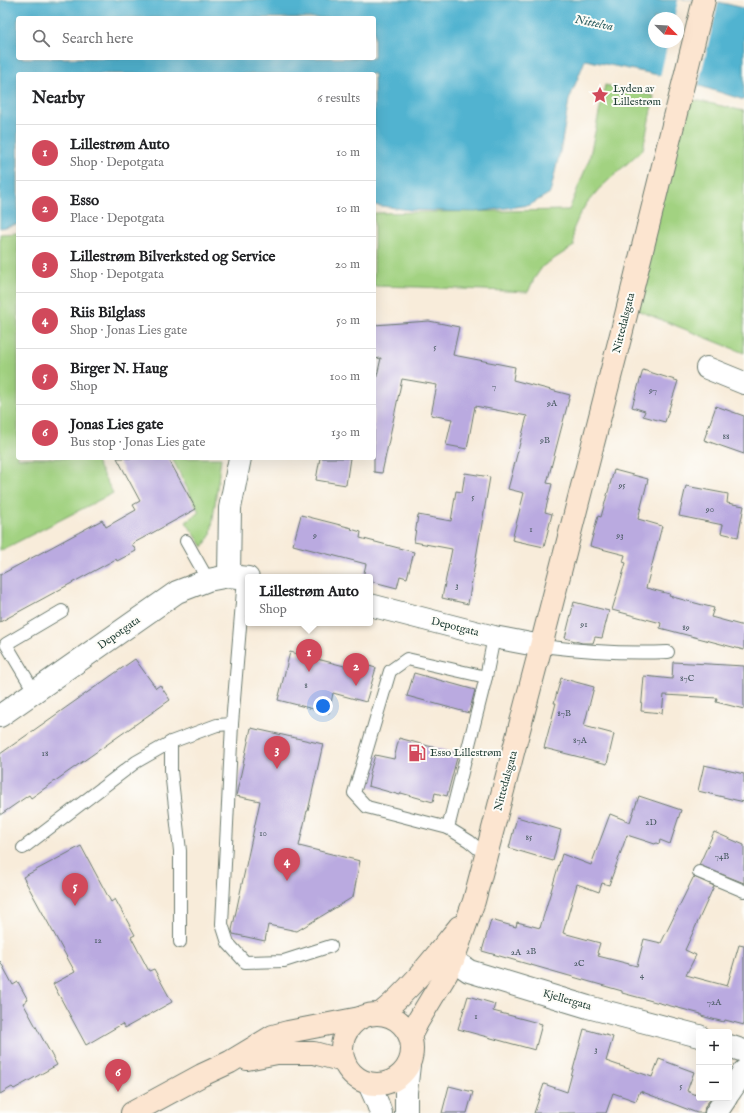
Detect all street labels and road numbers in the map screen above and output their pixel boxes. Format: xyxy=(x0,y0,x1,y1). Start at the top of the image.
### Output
street label: Nittedalsgata xyxy=(610,291,638,355)
street label: Depotgata xyxy=(95,613,143,653)
street label: Depotgata xyxy=(430,614,481,640)
street label: Nittedalsgata xyxy=(491,749,521,813)
street label: Kjellergata xyxy=(541,986,593,1014)

